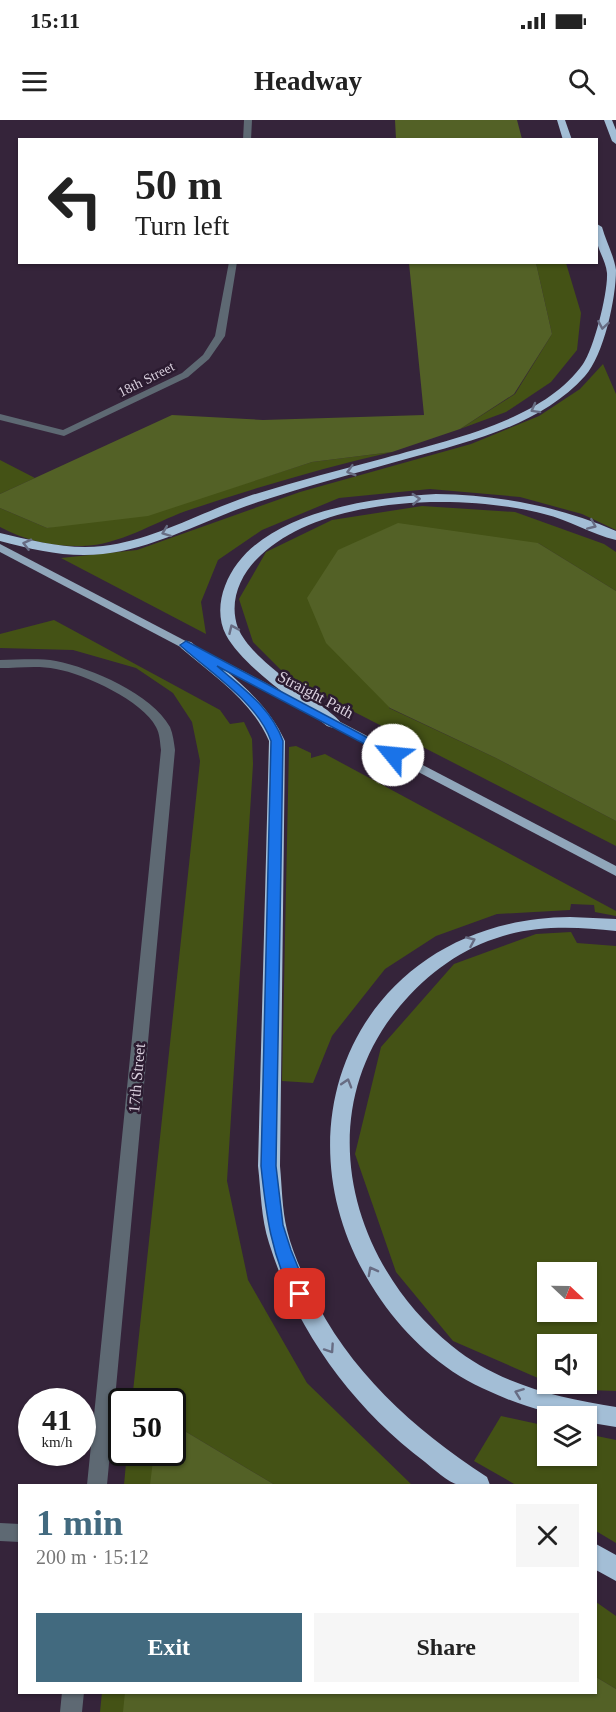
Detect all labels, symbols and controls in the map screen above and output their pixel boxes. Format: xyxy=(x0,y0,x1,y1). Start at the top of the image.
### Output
text: 15:11 xyxy=(30,8,80,33)
icon: menu xyxy=(18,65,51,98)
icon: search xyxy=(565,65,598,98)
text: Headway xyxy=(254,66,362,96)
icon: left xyxy=(36,162,114,240)
text: 50 m xyxy=(135,162,223,208)
text: Turn left xyxy=(135,211,229,241)
one-way arrow xyxy=(597,319,610,329)
street label: 18th Street xyxy=(116,359,177,400)
one-way arrow xyxy=(531,401,541,413)
one-way arrow xyxy=(346,464,357,476)
one-way arrow xyxy=(411,493,420,506)
one-way arrow xyxy=(586,518,597,530)
one-way arrow xyxy=(161,525,172,537)
one-way arrow xyxy=(22,539,32,552)
one-way arrow xyxy=(228,624,240,635)
street label: Straight Path xyxy=(275,667,356,722)
position arrow xyxy=(361,723,425,787)
one-way arrow xyxy=(465,937,476,949)
street label: 17th Street xyxy=(125,1042,148,1114)
one-way arrow xyxy=(340,1078,352,1089)
north arrow xyxy=(537,1262,597,1322)
map controls xyxy=(537,1262,597,1466)
one-way arrow xyxy=(368,1267,379,1277)
pin xyxy=(274,1268,325,1319)
icon: arrive xyxy=(283,1277,316,1310)
button: sound xyxy=(537,1334,597,1394)
one-way arrow xyxy=(323,1342,334,1353)
speed limit sign: 50 xyxy=(108,1388,186,1466)
one-way arrow xyxy=(514,1388,525,1400)
text: 41 xyxy=(42,1403,72,1436)
button: layers xyxy=(537,1406,597,1466)
text: km/h xyxy=(42,1434,72,1450)
text: 1 min xyxy=(36,1503,123,1543)
button: close xyxy=(516,1504,579,1567)
text: 200 m · 15:12 xyxy=(36,1546,149,1568)
button: Exit xyxy=(36,1613,302,1682)
button: Share xyxy=(314,1613,579,1682)

